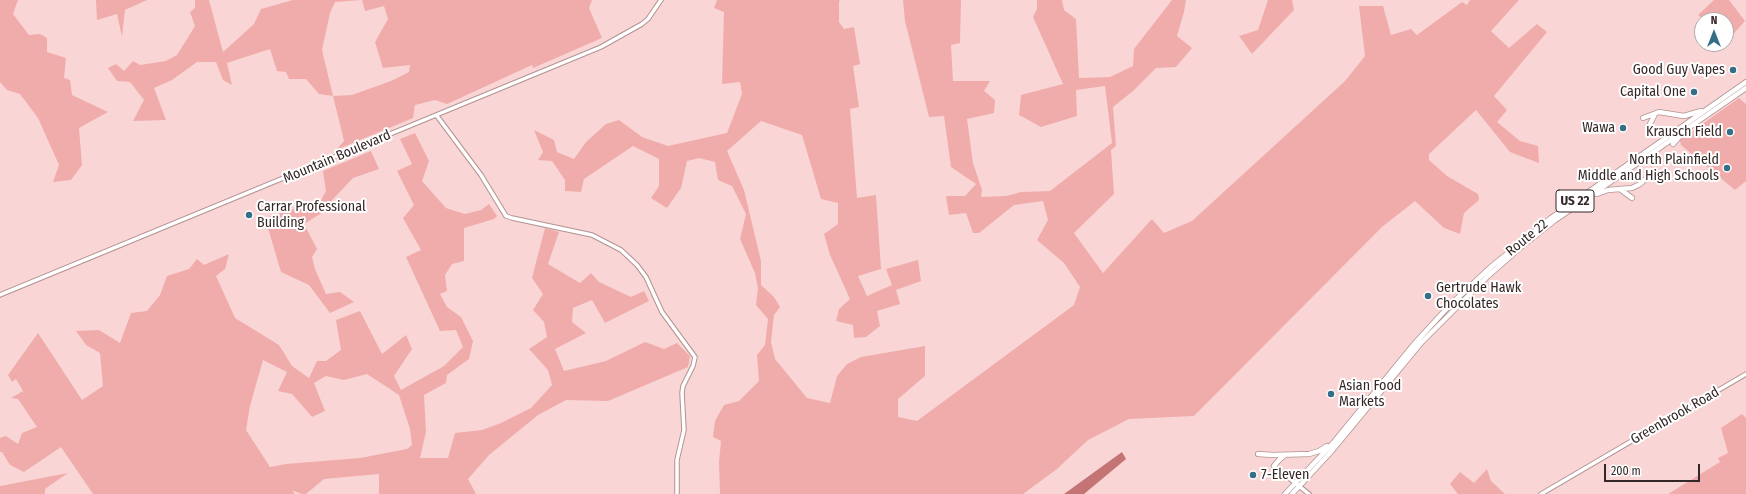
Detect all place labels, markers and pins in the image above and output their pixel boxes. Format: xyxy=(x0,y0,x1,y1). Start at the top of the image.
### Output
place label: Good Guy Vapes xyxy=(1633,62,1725,78)
marker: Good Guy Vapes xyxy=(1728,65,1738,75)
place label: Capital One xyxy=(1620,84,1686,100)
marker: Capital One xyxy=(1689,87,1699,97)
place label: Wawa xyxy=(1582,120,1615,136)
marker: Wawa xyxy=(1618,123,1628,133)
place label: Krausch Field xyxy=(1646,124,1722,140)
marker: Krausch Field xyxy=(1725,127,1735,137)
place label: North Plainfield Middle and High Schools xyxy=(1578,152,1719,184)
marker: North Plainfield Middle and High Schools xyxy=(1722,163,1732,173)
place label: Carrar Professional Building xyxy=(257,199,366,232)
marker: Carrar Professional Building xyxy=(244,210,254,220)
place label: Gertrude Hawk Chocolates xyxy=(1436,280,1521,312)
marker: Gertrude Hawk Chocolates xyxy=(1423,291,1433,301)
place label: Asian Food Markets xyxy=(1339,378,1401,410)
marker: Asian Food Markets xyxy=(1326,389,1336,399)
place label: 7-Eleven xyxy=(1261,467,1309,483)
marker: 7-Eleven xyxy=(1248,470,1258,480)

